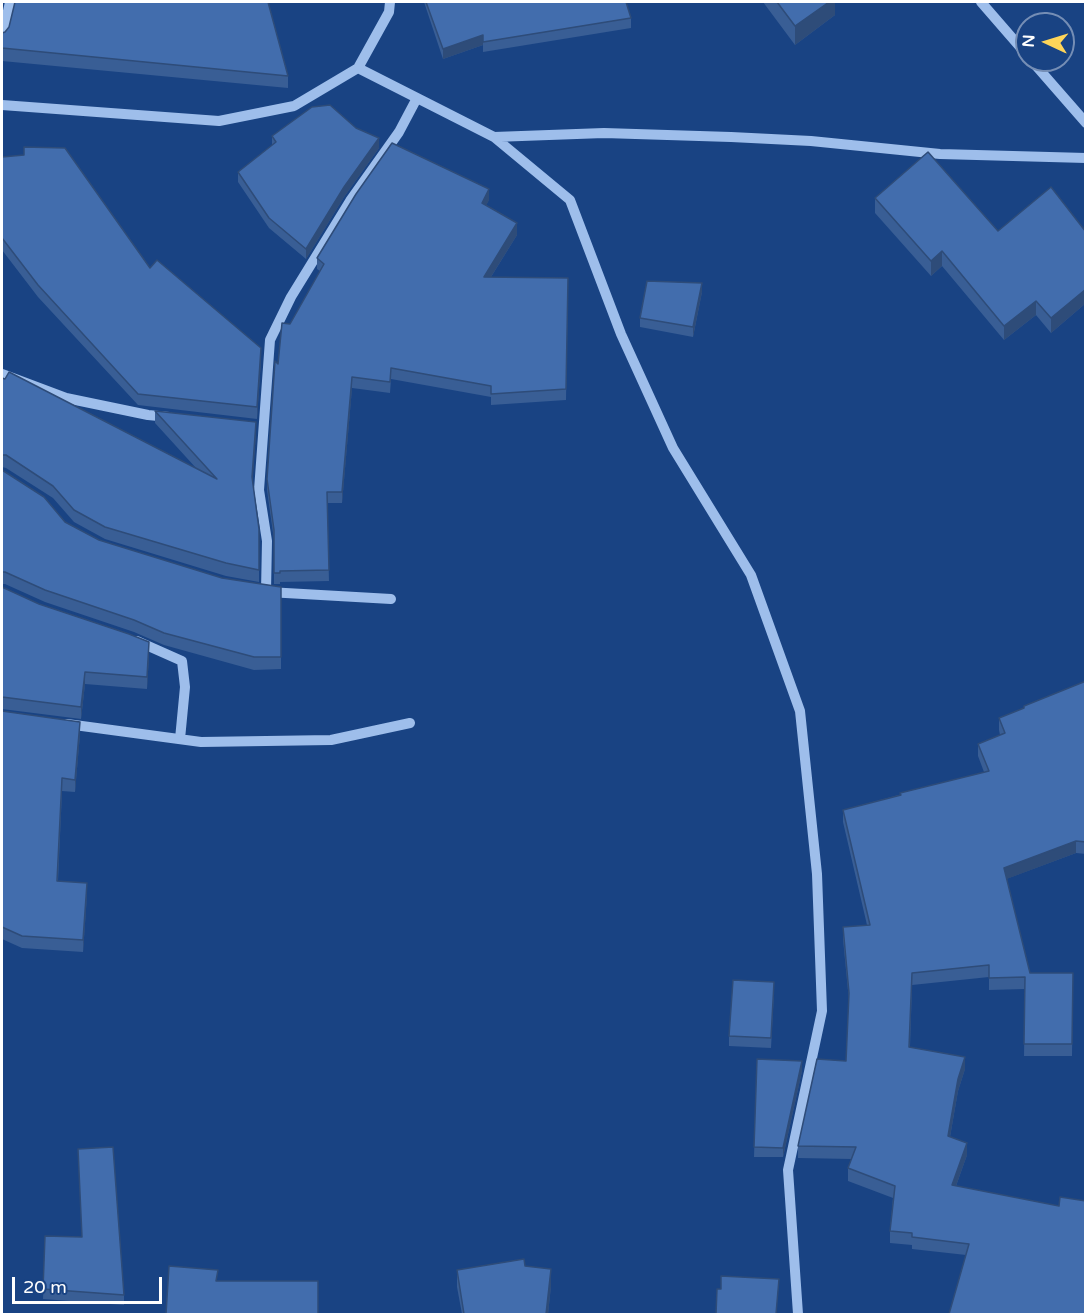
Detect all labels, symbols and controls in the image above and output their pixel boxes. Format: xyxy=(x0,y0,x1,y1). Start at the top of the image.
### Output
north arrow xyxy=(1015,12,1075,72)
text: N xyxy=(1019,34,1039,48)
scale bar xyxy=(15,1265,165,1303)
text: 20 m xyxy=(23,1276,67,1298)

